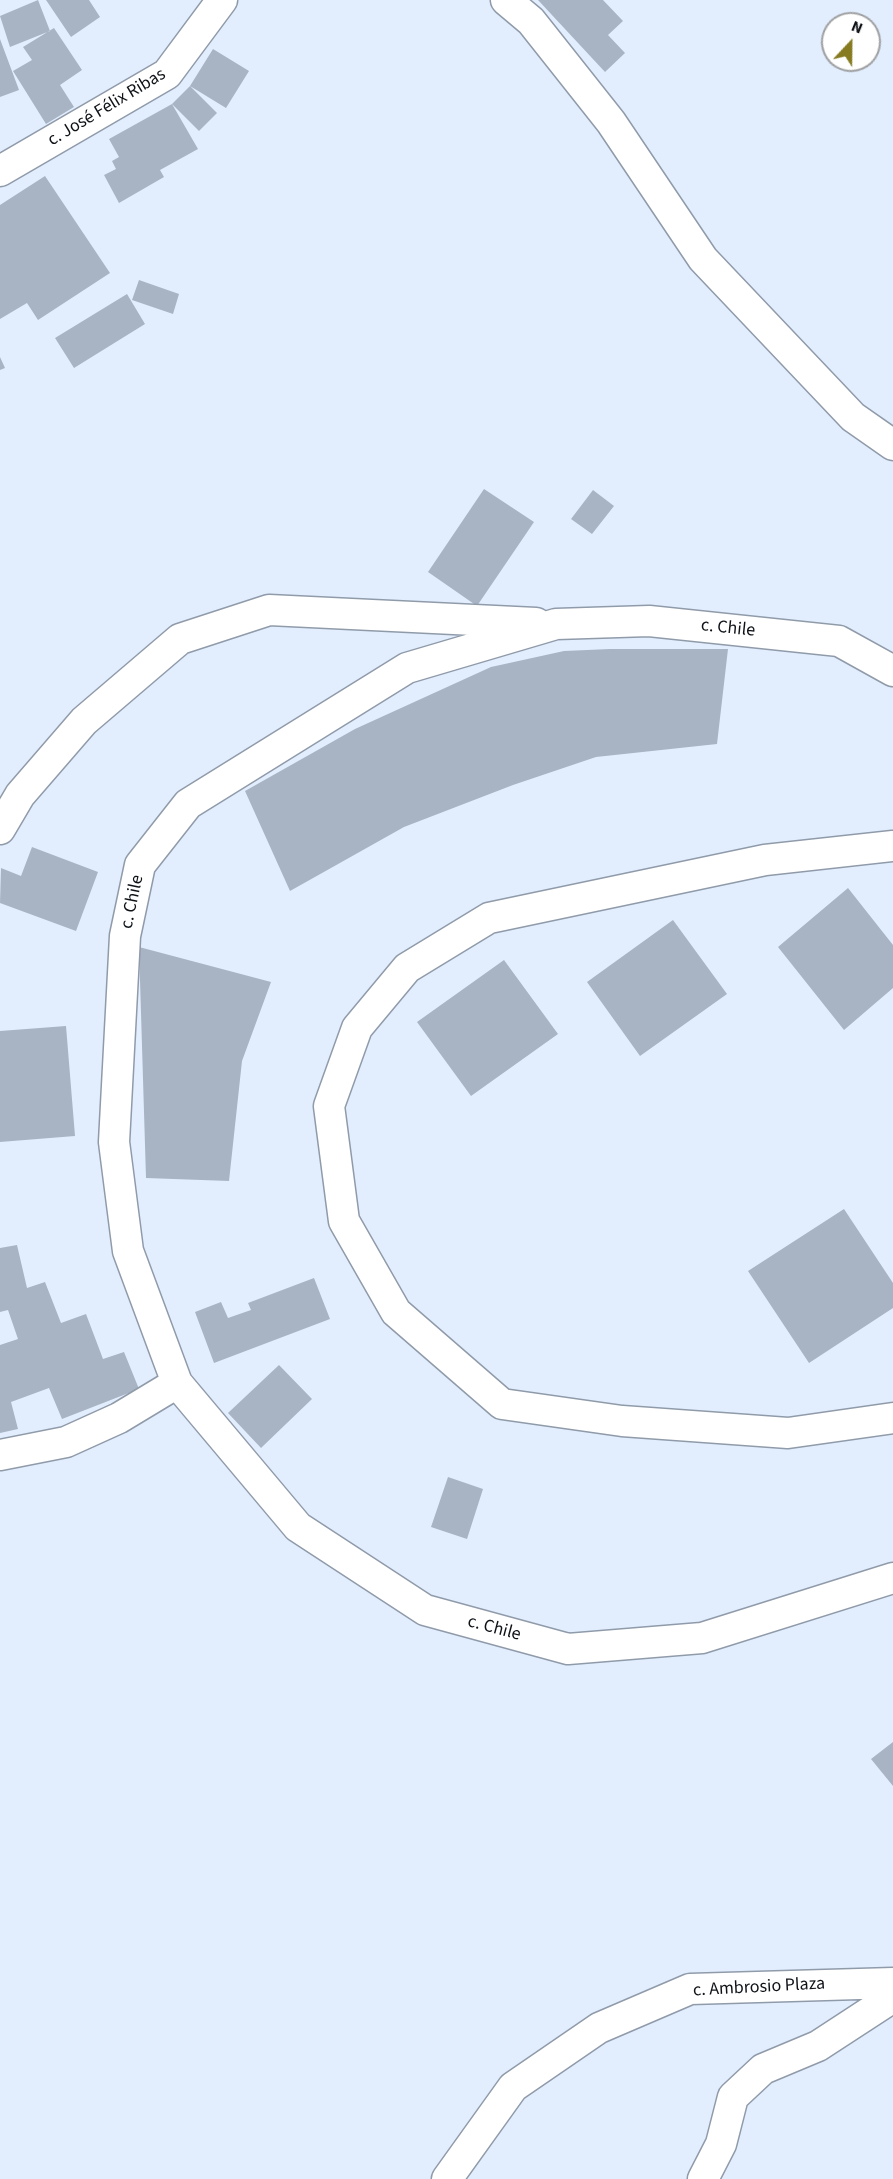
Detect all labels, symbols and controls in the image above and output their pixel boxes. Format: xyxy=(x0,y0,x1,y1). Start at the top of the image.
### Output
north arrow xyxy=(821,12,881,72)
text: N xyxy=(848,15,866,39)
street label: c. José Félix Ribas xyxy=(44,64,170,152)
street label: c. Chile xyxy=(700,615,756,643)
street label: c. Chile xyxy=(117,873,149,931)
street label: c. Chile xyxy=(465,1612,523,1646)
street label: c. Ambrosio Plaza xyxy=(692,1974,826,2002)

